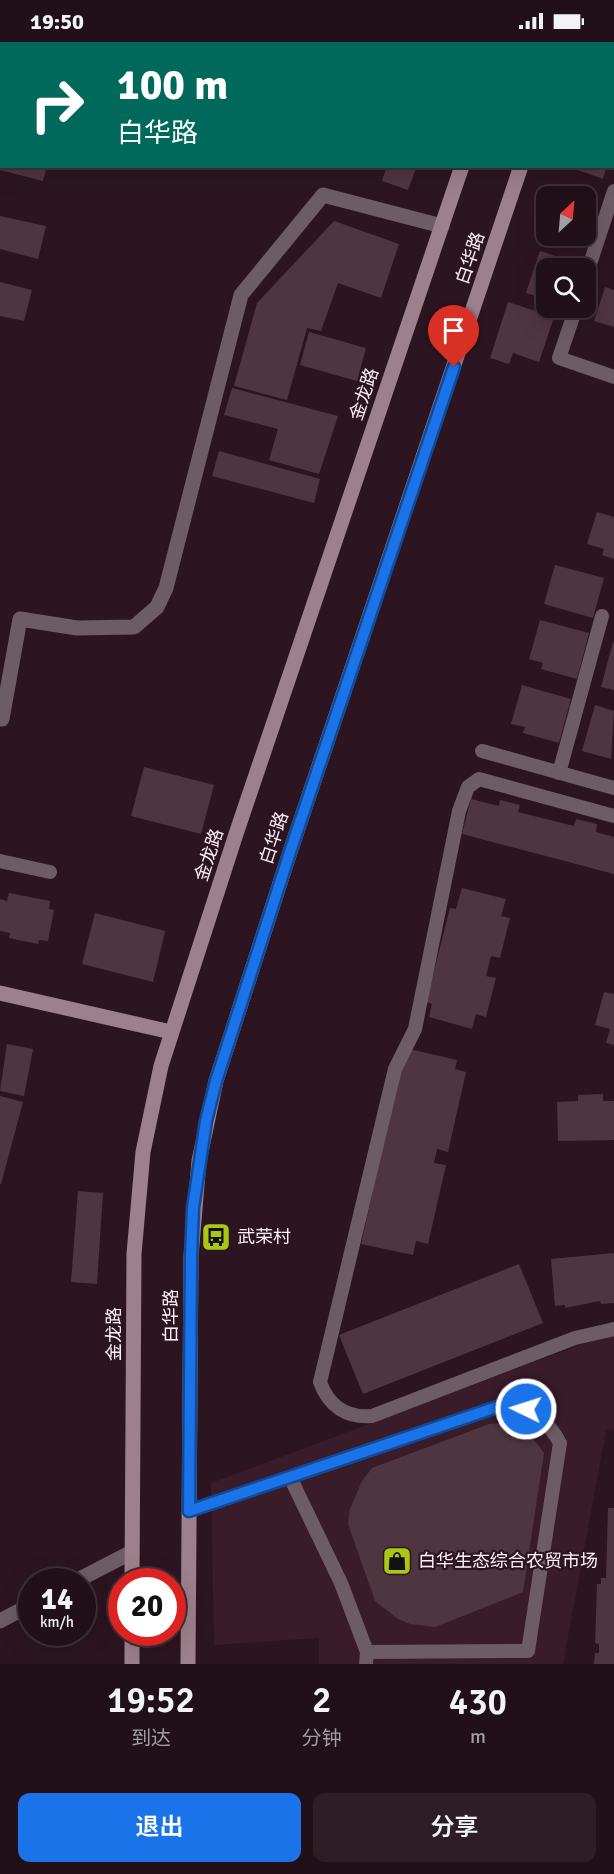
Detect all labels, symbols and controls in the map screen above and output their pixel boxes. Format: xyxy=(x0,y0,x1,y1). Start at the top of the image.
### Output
text: 19:50 xyxy=(30,8,84,35)
text: 100 m xyxy=(117,60,228,111)
icon: right xyxy=(18,66,96,144)
text: 白华路 xyxy=(117,117,198,150)
north arrow xyxy=(536,186,596,246)
map controls xyxy=(536,186,596,318)
street label: 白华路 xyxy=(451,229,489,287)
button: search xyxy=(536,258,596,318)
pin xyxy=(428,305,479,367)
icon: arrive xyxy=(437,314,470,347)
street label: 金龙路 xyxy=(345,365,383,423)
street label: 白华路 xyxy=(255,809,293,867)
street label: 金龙路 xyxy=(190,826,228,884)
bus stop icon: 武荣村 xyxy=(200,1221,232,1253)
place label: 武荣村 xyxy=(237,1226,291,1248)
street label: 白华路 xyxy=(160,1289,182,1343)
street label: 金龙路 xyxy=(103,1307,125,1361)
position arrow xyxy=(494,1377,558,1441)
shop icon: 白华生态综合农贸市场 xyxy=(381,1545,413,1577)
place label: 白华生态综合农贸市场 xyxy=(418,1550,598,1572)
speed limit sign: 20 xyxy=(108,1568,186,1646)
text: 14 xyxy=(41,1581,73,1618)
text: km/h xyxy=(40,1613,74,1631)
text: 19:52 xyxy=(107,1678,195,1723)
text: 2 xyxy=(312,1678,332,1723)
text: 430 xyxy=(449,1680,507,1725)
text: m xyxy=(470,1724,486,1749)
text: 到达 xyxy=(131,1726,171,1751)
text: 分钟 xyxy=(302,1726,342,1751)
button: 退出 xyxy=(18,1793,301,1862)
button: 分享 xyxy=(313,1793,596,1862)

